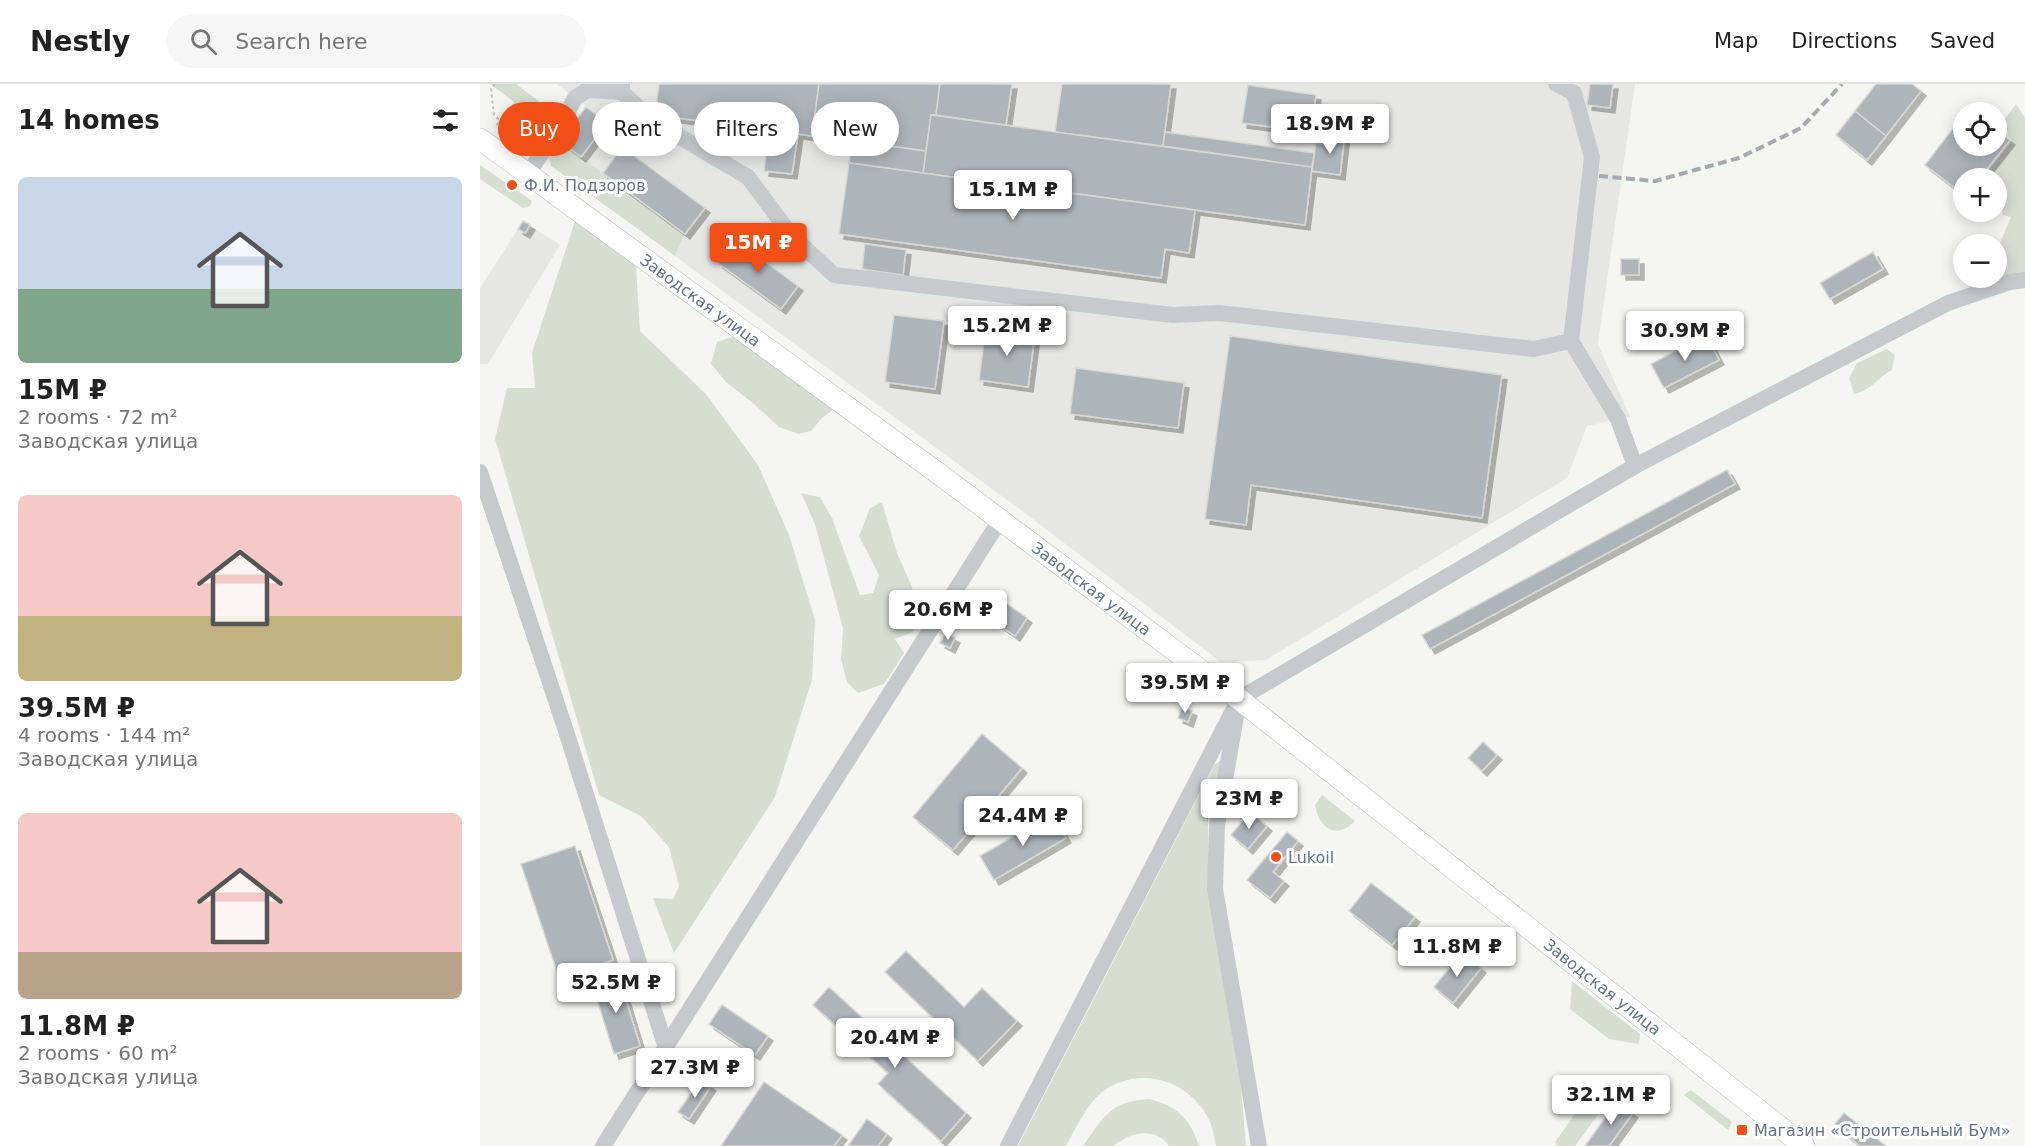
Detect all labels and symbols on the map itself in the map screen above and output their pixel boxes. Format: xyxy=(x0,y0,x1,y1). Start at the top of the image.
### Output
pin: 18.9M ₽ xyxy=(1275,104,1385,155)
pin: 15.1M ₽ xyxy=(958,170,1068,221)
place label: Ф.И. Подзоров xyxy=(524,176,646,195)
marker: Ф.И. Подзоров xyxy=(505,178,519,192)
pin: 15M ₽ xyxy=(716,223,800,274)
street label: Заводская улица xyxy=(637,250,764,350)
pin: 15.2M ₽ xyxy=(952,306,1062,357)
pin: 30.9M ₽ xyxy=(1630,311,1740,362)
street label: Заводская улица xyxy=(1028,538,1155,639)
pin: 20.6M ₽ xyxy=(893,590,1003,641)
pin: 39.5M ₽ xyxy=(1130,663,1240,714)
pin: 23M ₽ xyxy=(1207,779,1291,830)
pin: 24.4M ₽ xyxy=(968,796,1078,847)
place label: Lukoil xyxy=(1288,848,1334,867)
marker: Lukoil xyxy=(1269,850,1283,864)
pin: 11.8M ₽ xyxy=(1402,927,1512,978)
street label: Заводская улица xyxy=(1540,935,1665,1039)
pin: 52.5M ₽ xyxy=(561,963,671,1014)
pin: 20.4M ₽ xyxy=(840,1018,950,1069)
pin: 27.3M ₽ xyxy=(640,1048,750,1099)
pin: 32.1M ₽ xyxy=(1556,1075,1666,1126)
place label: Магазин «Строительный Бум» xyxy=(1754,1121,2011,1140)
marker: Магазин «Строительный Бум» xyxy=(1735,1123,1749,1137)

